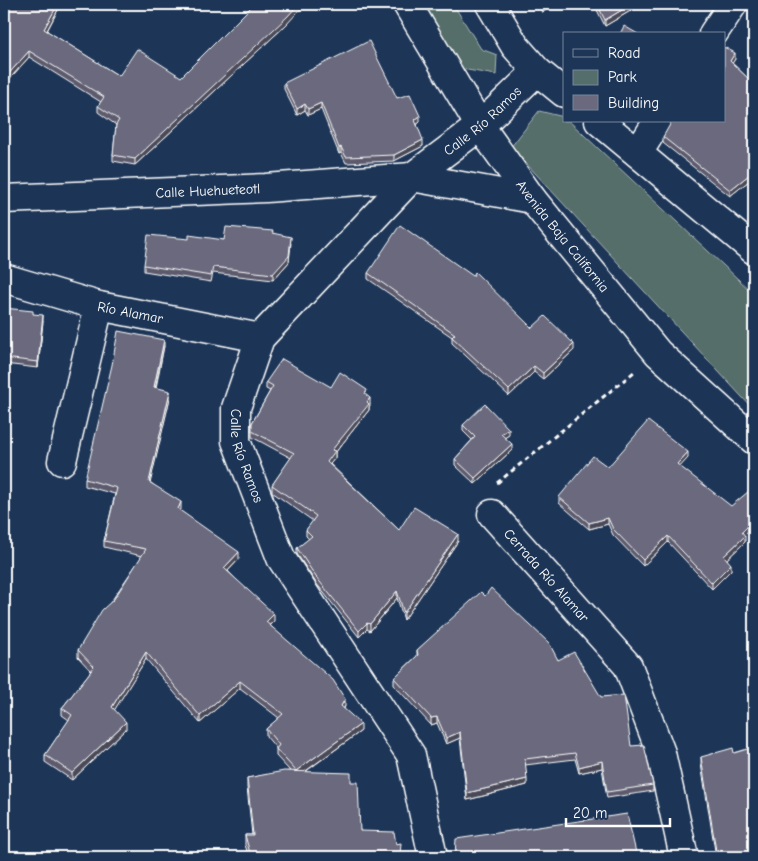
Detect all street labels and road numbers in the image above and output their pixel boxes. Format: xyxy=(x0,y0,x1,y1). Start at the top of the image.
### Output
street label: Calle Río Ramos xyxy=(440,82,525,159)
street label: Avenida Baja California xyxy=(513,177,613,296)
street label: Calle Huehueteotl xyxy=(155,180,260,201)
street label: Río Alamar xyxy=(96,297,165,327)
street label: Calle Río Ramos xyxy=(228,409,267,505)
street label: Cerrada Río Alamar xyxy=(500,525,593,626)

